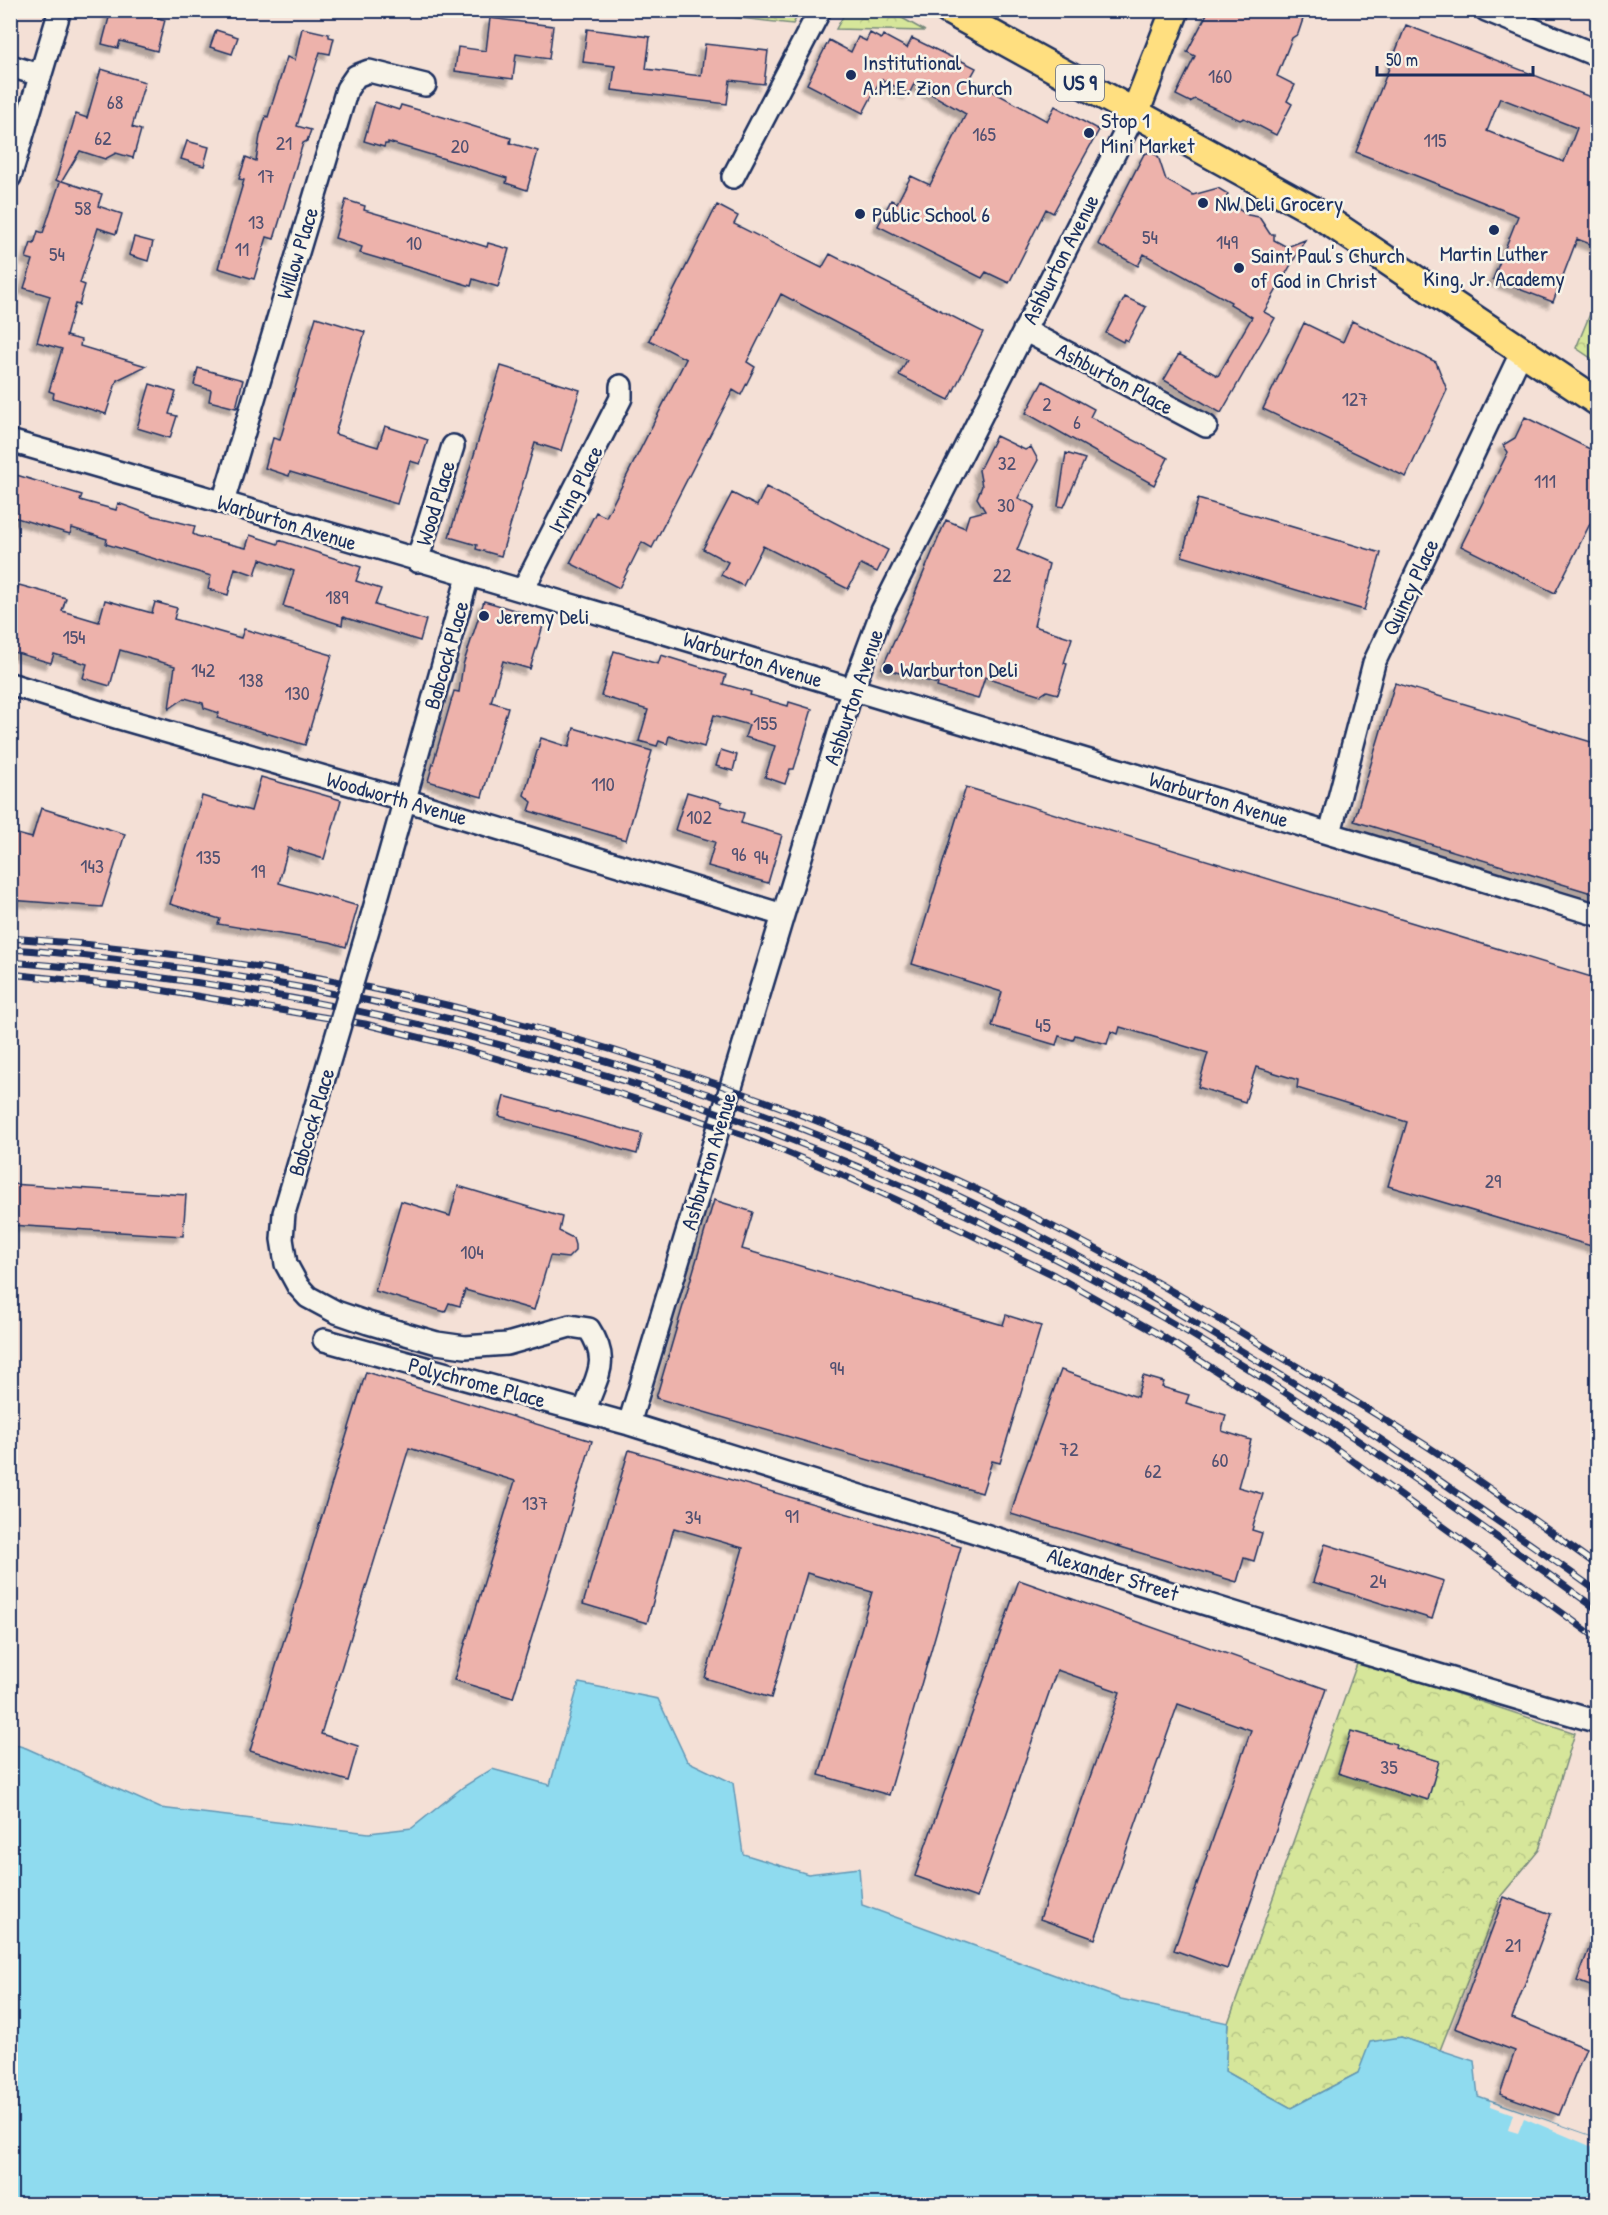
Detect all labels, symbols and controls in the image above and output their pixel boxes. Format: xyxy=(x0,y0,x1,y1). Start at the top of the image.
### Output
scale bar xyxy=(1377,39,1533,77)
place label: Institutional A.M.E. Zion Church xyxy=(863,47,1012,102)
text: 50 m xyxy=(1386,47,1418,72)
house number: 160 xyxy=(1208,62,1232,89)
road number: US 9 xyxy=(1056,65,1104,101)
marker: Institutional A.M.E. Zion Church xyxy=(844,68,858,82)
house number: 68 xyxy=(107,88,123,115)
place label: Stop 1 Mini Market xyxy=(1101,105,1195,160)
house number: 165 xyxy=(972,120,996,147)
house number: 62 xyxy=(94,124,112,151)
marker: Stop 1 Mini Market xyxy=(1082,126,1096,140)
house number: 115 xyxy=(1424,126,1447,153)
house number: 21 xyxy=(276,129,292,156)
house number: 20 xyxy=(451,132,469,159)
house number: 17 xyxy=(257,162,275,189)
place label: NW Deli Grocery xyxy=(1215,188,1343,218)
street label: Ashburton Avenue xyxy=(1014,189,1106,329)
house number: 58 xyxy=(74,194,92,221)
marker: NW Deli Grocery xyxy=(1196,196,1210,210)
place label: Public School 6 xyxy=(872,199,990,229)
street label: Willow Place xyxy=(269,203,325,303)
marker: Public School 6 xyxy=(853,207,867,221)
house number: 13 xyxy=(248,208,264,235)
house number: 54 xyxy=(1142,223,1158,250)
marker: Martin Luther King, Jr. Academy xyxy=(1487,223,1501,237)
house number: 149 xyxy=(1216,228,1238,255)
house number: 10 xyxy=(406,229,422,256)
house number: 11 xyxy=(235,235,249,262)
place label: Martin Luther King, Jr. Academy xyxy=(1423,238,1565,293)
house number: 54 xyxy=(49,240,65,267)
place label: Saint Paul's Church of God in Christ xyxy=(1251,240,1405,295)
marker: Saint Paul's Church of God in Christ xyxy=(1232,261,1246,275)
street label: Ashburton Place xyxy=(1051,335,1179,422)
house number: 127 xyxy=(1342,385,1368,412)
house number: 2 xyxy=(1042,390,1052,417)
house number: 6 xyxy=(1073,408,1081,435)
street label: Irving Place xyxy=(540,440,610,538)
house number: 32 xyxy=(998,449,1017,476)
street label: Wood Place xyxy=(408,457,462,549)
house number: 111 xyxy=(1534,467,1556,494)
street label: Warburton Avenue xyxy=(214,487,361,557)
house number: 30 xyxy=(997,491,1015,518)
street label: Quincy Place xyxy=(1375,534,1446,640)
house number: 22 xyxy=(993,561,1012,588)
house number: 189 xyxy=(325,583,349,610)
street label: Babcock Place xyxy=(416,597,476,713)
place label: Jeremy Deli xyxy=(496,601,589,631)
marker: Jeremy Deli xyxy=(477,609,491,623)
house number: 154 xyxy=(62,623,86,650)
street label: Warburton Avenue xyxy=(680,624,827,694)
street label: Ashburton Avenue xyxy=(816,625,890,769)
place label: Warburton Deli xyxy=(900,654,1018,684)
house number: 142 xyxy=(191,656,216,683)
marker: Warburton Deli xyxy=(881,662,895,676)
house number: 138 xyxy=(239,666,263,693)
house number: 130 xyxy=(284,679,310,706)
house number: 155 xyxy=(753,709,778,736)
street label: Woodworth Avenue xyxy=(323,764,471,832)
street label: Warburton Avenue xyxy=(1146,764,1293,834)
house number: 110 xyxy=(591,770,615,797)
house number: 102 xyxy=(686,803,712,830)
house number: 96 xyxy=(731,840,747,867)
house number: 135 xyxy=(196,843,221,870)
house number: 94 xyxy=(754,843,768,870)
house number: 143 xyxy=(80,852,104,879)
house number: 19 xyxy=(251,857,265,884)
house number: 45 xyxy=(1035,1011,1052,1038)
street label: Babcock Place xyxy=(280,1064,342,1180)
street label: Ashburton Avenue xyxy=(673,1088,743,1233)
house number: 29 xyxy=(1485,1167,1501,1194)
house number: 104 xyxy=(460,1238,484,1265)
street label: Polychrome Place xyxy=(405,1349,549,1415)
house number: 94 xyxy=(830,1354,844,1381)
house number: 72 xyxy=(1059,1435,1079,1462)
house number: 60 xyxy=(1212,1446,1229,1473)
house number: 62 xyxy=(1144,1457,1162,1484)
house number: 137 xyxy=(522,1489,548,1516)
house number: 91 xyxy=(785,1502,799,1529)
house number: 34 xyxy=(685,1503,701,1530)
street label: Alexander Street xyxy=(1044,1540,1183,1608)
house number: 24 xyxy=(1370,1567,1386,1594)
house number: 35 xyxy=(1380,1753,1398,1780)
house number: 21 xyxy=(1505,1931,1521,1958)

